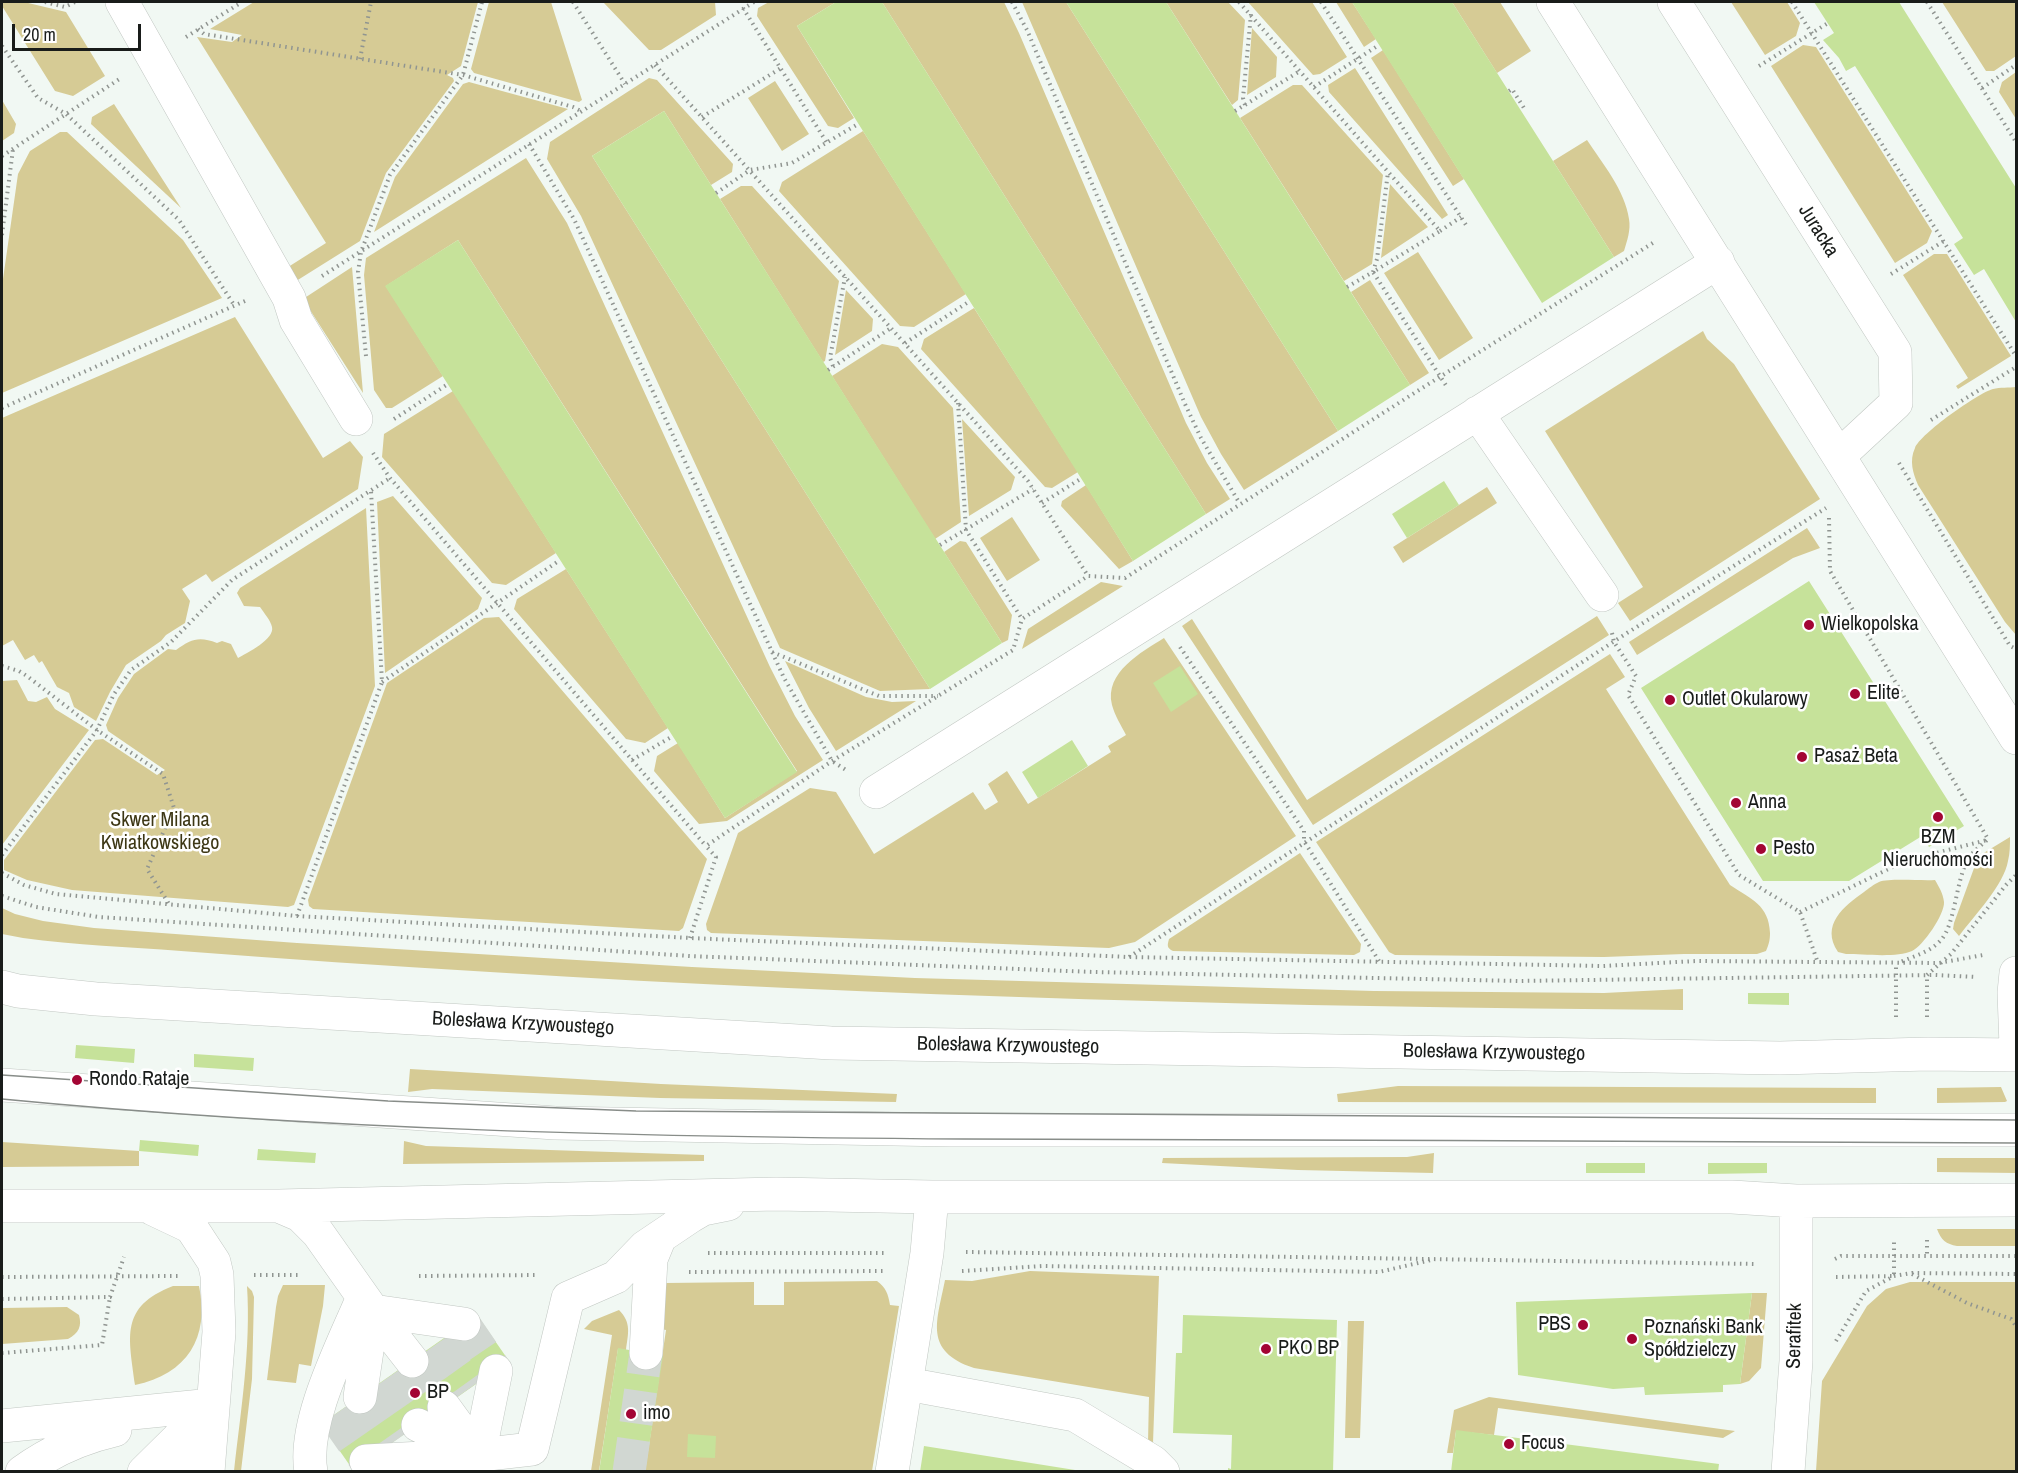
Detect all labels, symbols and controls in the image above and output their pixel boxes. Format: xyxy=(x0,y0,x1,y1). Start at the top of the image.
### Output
scale bar xyxy=(15,12,144,50)
text: 20 m xyxy=(23,22,56,47)
street label: Juracka xyxy=(1793,200,1843,262)
place label: Wielkopolska xyxy=(1821,613,1919,637)
marker: Wielkopolska xyxy=(1802,618,1816,632)
place label: Elite xyxy=(1867,682,1900,706)
marker: Elite xyxy=(1848,687,1862,701)
place label: Outlet Okularowy xyxy=(1682,688,1808,712)
marker: Outlet Okularowy xyxy=(1663,693,1677,707)
place label: Pasaż Beta xyxy=(1814,745,1898,769)
marker: Pasaż Beta xyxy=(1795,750,1809,764)
place label: Anna xyxy=(1748,791,1786,815)
marker: Anna xyxy=(1729,796,1743,810)
park label: Skwer Milana Kwiatkowskiego xyxy=(101,809,219,856)
marker: BZM Nieruchomości xyxy=(1931,810,1945,824)
place label: BZM Nieruchomości xyxy=(1883,826,1993,873)
place label: Pesto xyxy=(1773,837,1815,861)
marker: Pesto xyxy=(1754,842,1768,856)
street label: Bolesława Krzywoustego xyxy=(431,1007,615,1041)
street label: Bolesława Krzywoustego xyxy=(917,1032,1099,1060)
street label: Bolesława Krzywoustego xyxy=(1403,1039,1585,1067)
place label: Rondo Rataje xyxy=(89,1068,189,1092)
marker: Rondo Rataje xyxy=(70,1073,84,1087)
street label: Serafitek xyxy=(1782,1303,1808,1369)
place label: PBS xyxy=(1538,1313,1571,1337)
place label: Poznański Bank Spółdzielczy xyxy=(1644,1316,1763,1363)
marker: PBS xyxy=(1576,1318,1590,1332)
marker: Poznański Bank Spółdzielczy xyxy=(1625,1332,1639,1346)
place label: PKO BP xyxy=(1278,1337,1339,1361)
marker: PKO BP xyxy=(1259,1342,1273,1356)
place label: BP xyxy=(427,1381,449,1405)
marker: BP xyxy=(408,1386,422,1400)
place label: imo xyxy=(643,1402,670,1426)
marker: imo xyxy=(624,1407,638,1421)
place label: Focus xyxy=(1521,1432,1565,1456)
marker: Focus xyxy=(1502,1437,1516,1451)

